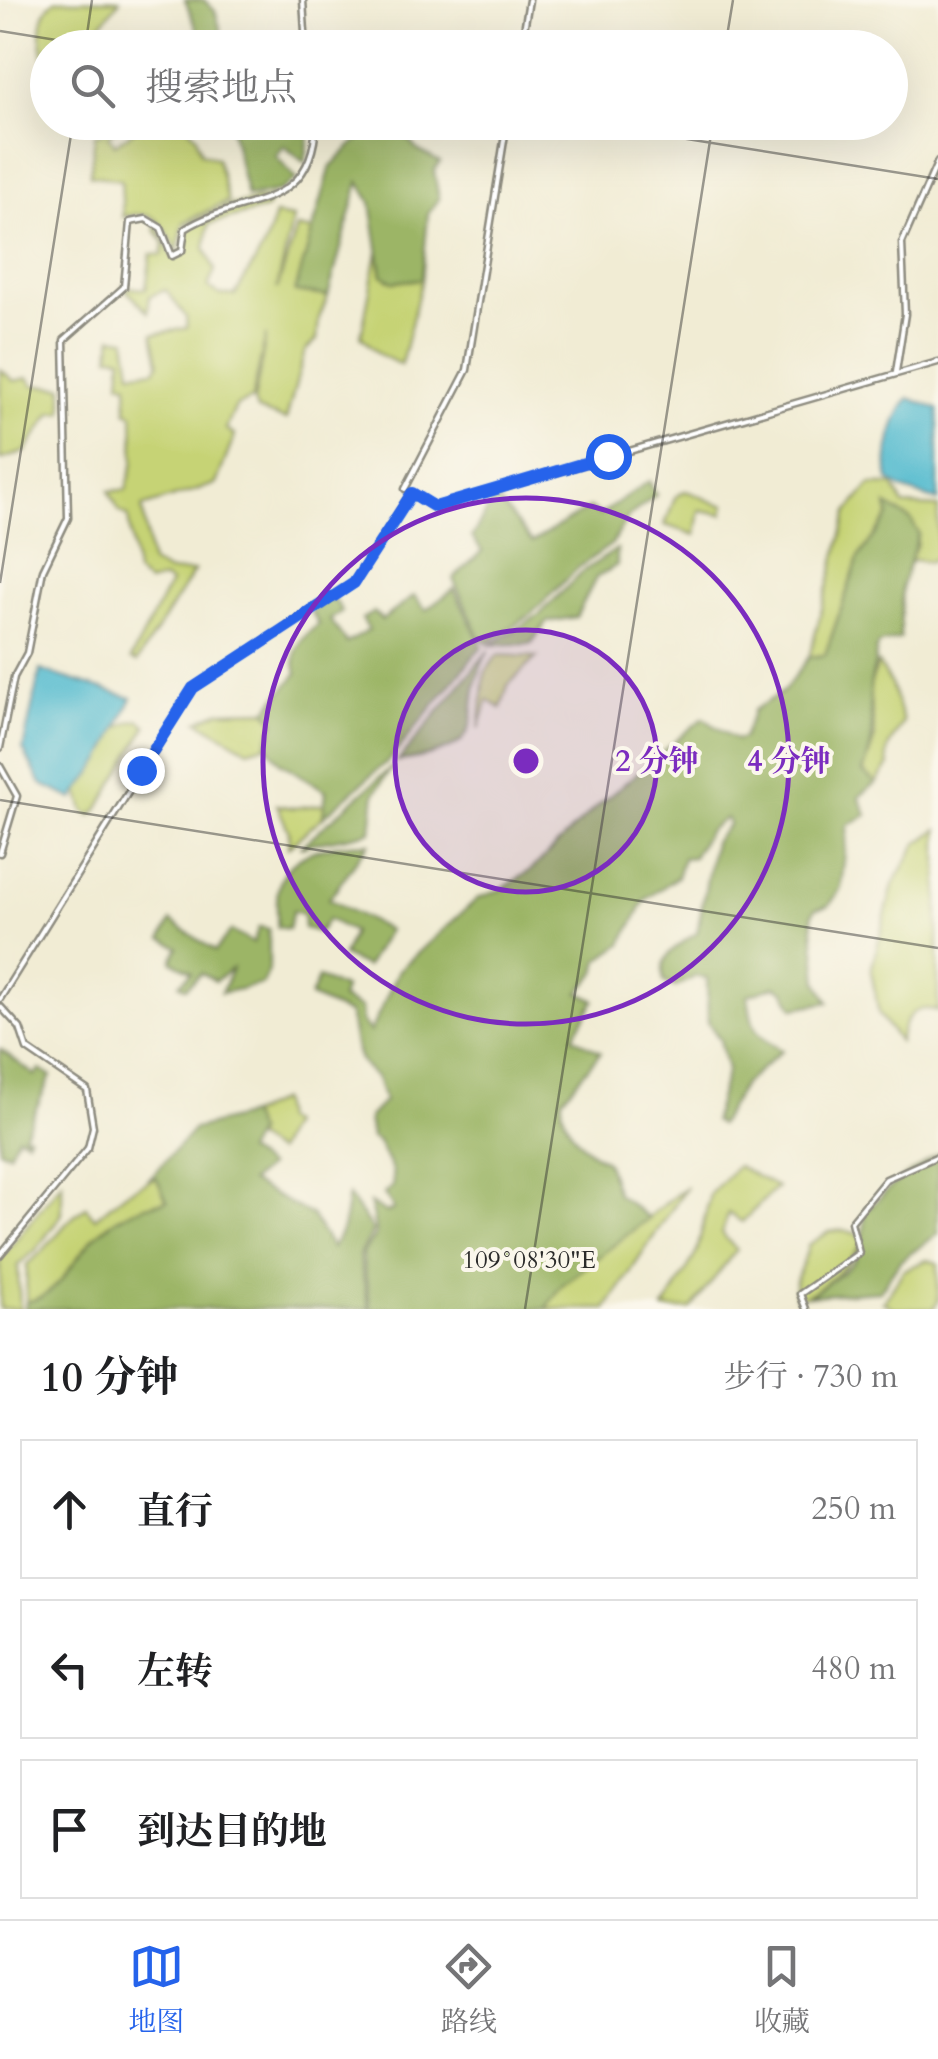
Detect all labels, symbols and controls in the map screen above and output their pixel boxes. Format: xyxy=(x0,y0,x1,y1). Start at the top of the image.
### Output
search box xyxy=(30,30,908,140)
icon: search xyxy=(65,58,120,113)
text: 搜索地点 xyxy=(145,62,297,114)
route start xyxy=(586,434,632,480)
text: 2 分钟 xyxy=(615,741,699,782)
text: 4 分钟 xyxy=(747,741,831,782)
centre of rings xyxy=(508,743,544,779)
route end xyxy=(119,748,165,794)
text: 109°08'30"E xyxy=(462,1243,596,1277)
text: 10 分钟 xyxy=(40,1349,178,1406)
text: 步行 · 730 m xyxy=(724,1355,898,1399)
icon: ahead xyxy=(42,1482,97,1537)
text: 直行 xyxy=(137,1486,213,1538)
text: 250 m xyxy=(811,1487,896,1531)
icon: left xyxy=(42,1642,97,1697)
text: 左转 xyxy=(137,1646,213,1698)
text: 480 m xyxy=(811,1647,896,1691)
icon: arrive xyxy=(42,1802,97,1857)
text: 到达目的地 xyxy=(137,1806,327,1858)
tab: 地图 xyxy=(128,1939,184,2041)
tab: 路线 xyxy=(441,1939,497,2041)
tab: 收藏 xyxy=(754,1939,810,2041)

